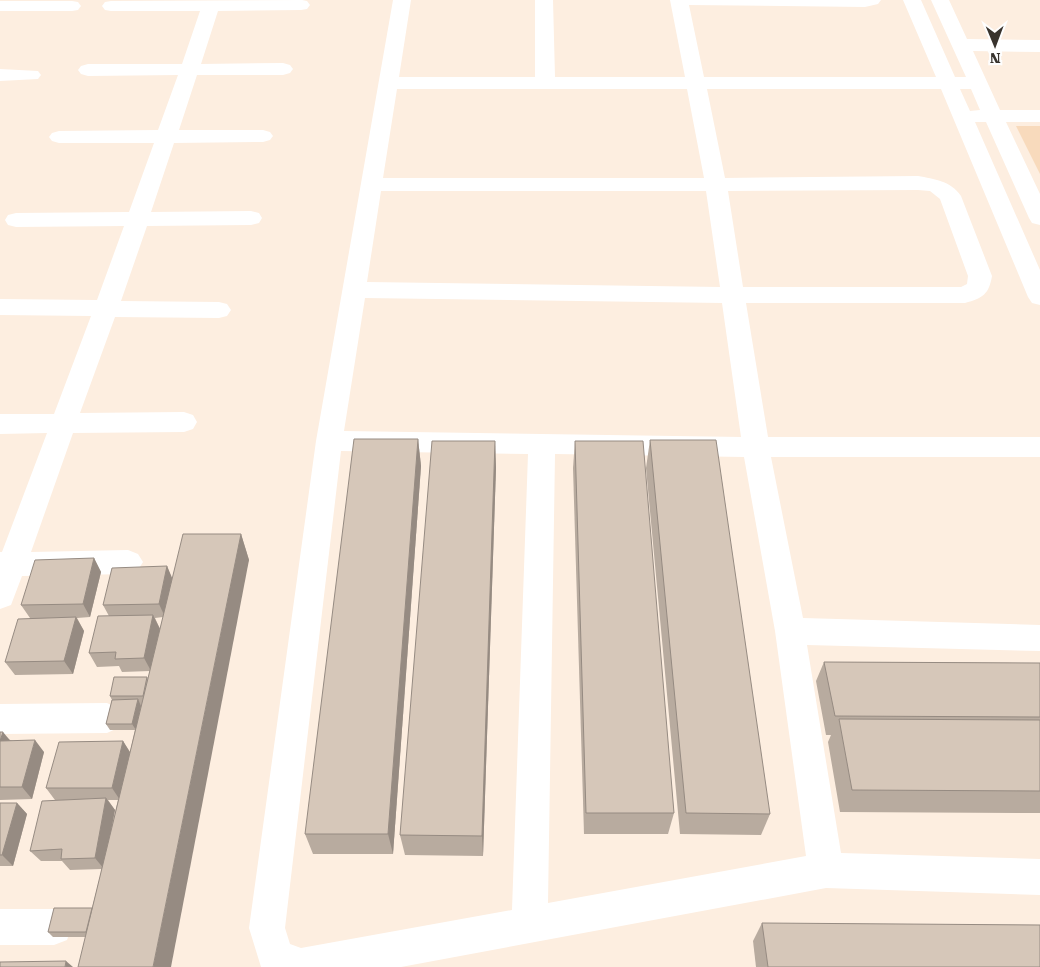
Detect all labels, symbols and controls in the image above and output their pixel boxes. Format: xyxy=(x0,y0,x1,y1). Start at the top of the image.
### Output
north arrow xyxy=(970,20,1020,70)
text: N xyxy=(989,50,1001,66)

